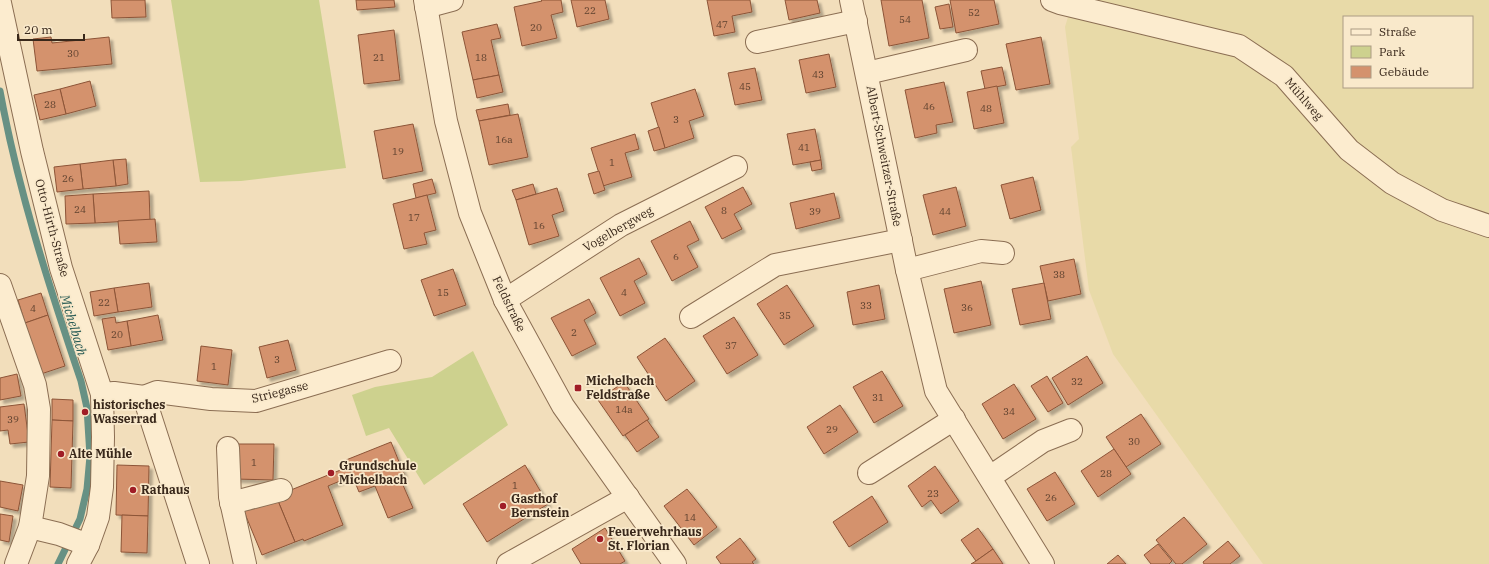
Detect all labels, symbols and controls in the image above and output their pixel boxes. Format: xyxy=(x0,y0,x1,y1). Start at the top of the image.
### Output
house number: 22 xyxy=(584,4,596,17)
house number: 52 xyxy=(968,6,980,19)
house number: 54 xyxy=(899,13,911,26)
scale bar xyxy=(18,16,84,42)
legend xyxy=(1343,16,1473,88)
house number: 47 xyxy=(716,18,728,31)
house number: 20 xyxy=(530,21,542,34)
text: 20 m xyxy=(24,22,53,37)
text: Straße xyxy=(1379,24,1416,39)
text: Park xyxy=(1379,44,1405,59)
house number: 30 xyxy=(67,47,79,60)
house number: 21 xyxy=(373,51,385,64)
house number: 18 xyxy=(475,51,487,64)
text: Gebäude xyxy=(1379,64,1429,79)
house number: 43 xyxy=(812,68,824,81)
street label: Mühlweg xyxy=(1282,74,1327,123)
house number: 45 xyxy=(739,80,751,93)
street label: Albert-Schweitzer-Straße xyxy=(863,84,905,228)
house number: 28 xyxy=(44,98,56,111)
house number: 46 xyxy=(923,100,935,113)
house number: 48 xyxy=(980,102,992,115)
house number: 3 xyxy=(673,113,679,126)
house number: 16a xyxy=(495,133,513,146)
house number: 41 xyxy=(798,141,810,154)
house number: 19 xyxy=(392,145,404,158)
house number: 1 xyxy=(609,156,615,169)
house number: 26 xyxy=(62,172,74,185)
street label: Otto-Hirth-Straße xyxy=(32,177,73,279)
street label: Vogelbergweg xyxy=(580,202,656,255)
house number: 24 xyxy=(74,203,86,216)
house number: 8 xyxy=(721,204,727,217)
house number: 39 xyxy=(809,205,821,218)
house number: 44 xyxy=(939,205,951,218)
house number: 17 xyxy=(408,211,420,224)
house number: 16 xyxy=(533,219,545,232)
house number: 6 xyxy=(673,250,679,263)
house number: 38 xyxy=(1053,268,1065,281)
street label: Feldstraße xyxy=(489,273,529,334)
house number: 15 xyxy=(437,286,449,299)
house number: 4 xyxy=(621,286,627,299)
water label: Michelbach xyxy=(56,292,91,358)
house number: 22 xyxy=(98,296,110,309)
house number: 33 xyxy=(860,299,872,312)
house number: 36 xyxy=(961,301,973,314)
house number: 4 xyxy=(30,302,36,315)
house number: 35 xyxy=(779,309,791,322)
house number: 2 xyxy=(571,326,577,339)
house number: 20 xyxy=(111,328,123,341)
house number: 37 xyxy=(725,339,737,352)
house number: 3 xyxy=(274,353,280,366)
house number: 1 xyxy=(211,360,217,373)
place label: Michelbach Feldstraße xyxy=(586,373,655,402)
house number: 32 xyxy=(1071,375,1083,388)
street label: Striegasse xyxy=(250,377,310,406)
marker: Michelbach Feldstraße xyxy=(573,383,583,393)
house number: 31 xyxy=(872,391,884,404)
place label: historisches Wasserrad xyxy=(93,397,165,426)
house number: 14a xyxy=(615,403,633,416)
house number: 34 xyxy=(1003,405,1015,418)
marker: historisches Wasserrad xyxy=(80,407,90,417)
house number: 39 xyxy=(7,413,19,426)
house number: 29 xyxy=(826,423,838,436)
house number: 30 xyxy=(1128,435,1140,448)
place label: Alte Mühle xyxy=(69,446,133,461)
marker: Alte Mühle xyxy=(56,449,66,459)
house number: 1 xyxy=(251,456,257,469)
place label: Grundschule Michelbach xyxy=(339,458,417,487)
house number: 28 xyxy=(1100,467,1112,480)
marker: Grundschule Michelbach xyxy=(326,468,336,478)
house number: 1 xyxy=(512,479,518,492)
place label: Rathaus xyxy=(141,482,190,497)
marker: Rathaus xyxy=(128,485,138,495)
house number: 23 xyxy=(927,487,939,500)
place label: Gasthof Bernstein xyxy=(511,491,569,520)
house number: 26 xyxy=(1045,491,1057,504)
marker: Gasthof Bernstein xyxy=(498,501,508,511)
house number: 14 xyxy=(684,511,696,524)
place label: Feuerwehrhaus St. Florian xyxy=(608,524,702,553)
marker: Feuerwehrhaus St. Florian xyxy=(595,534,605,544)

